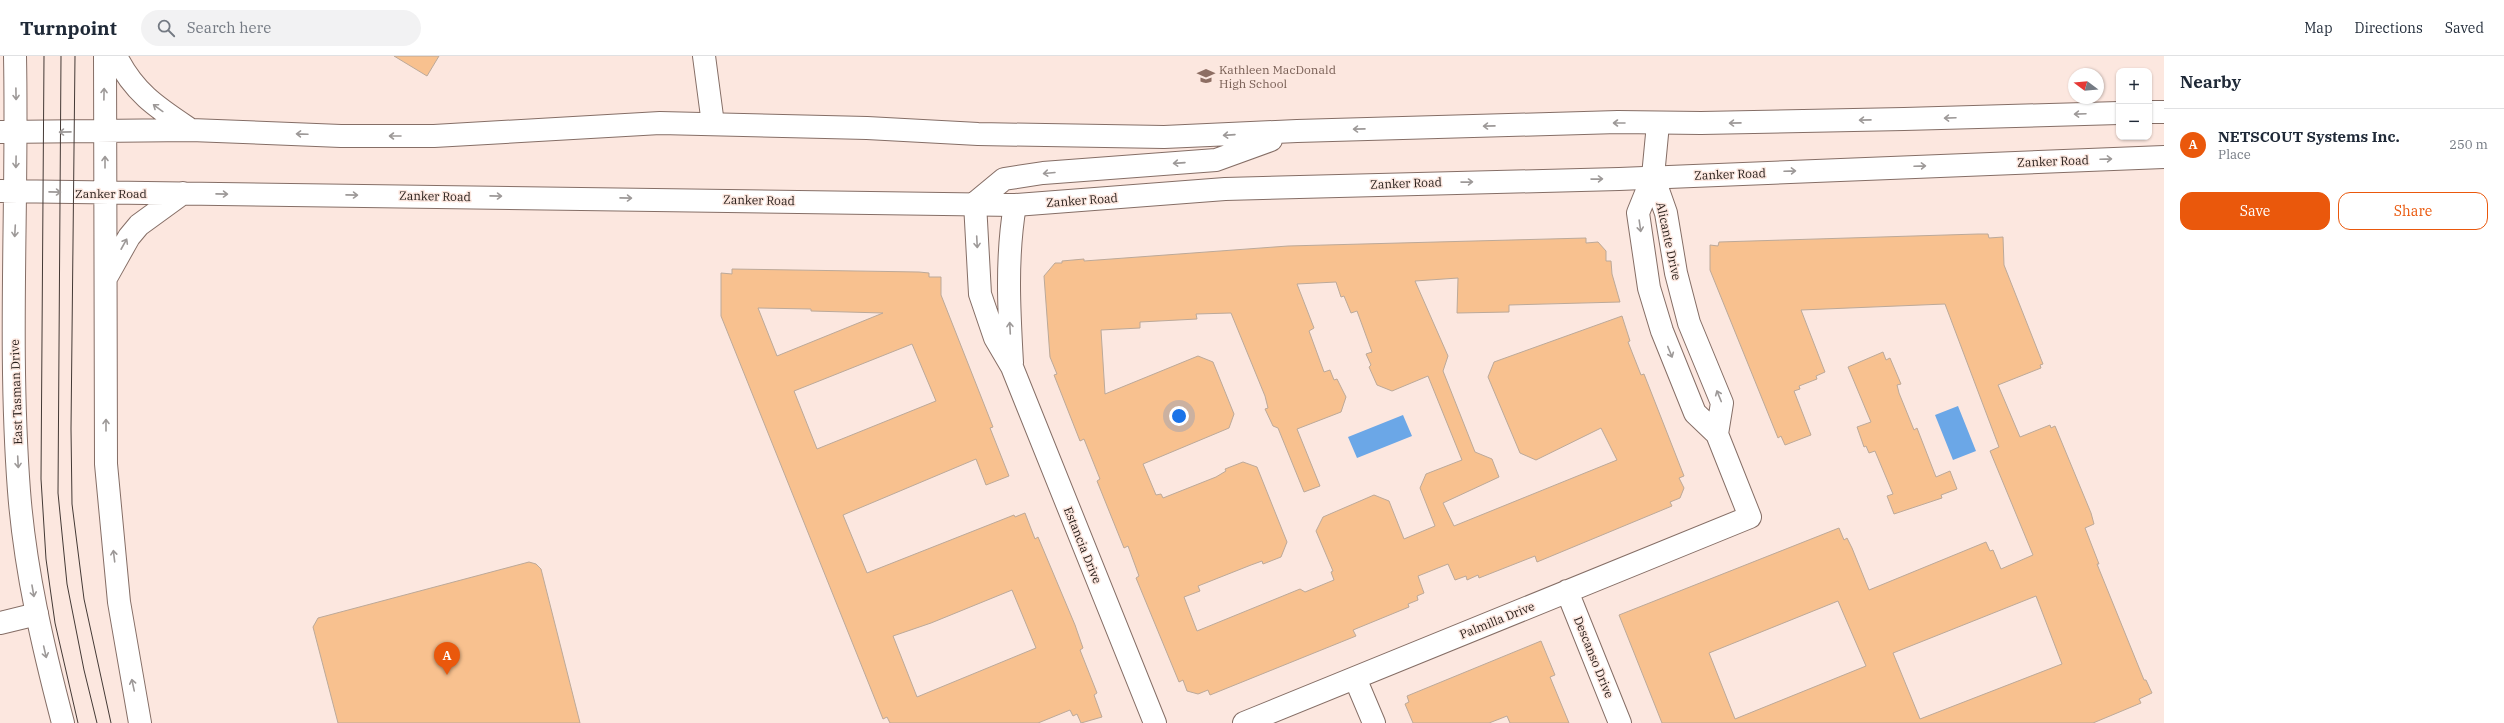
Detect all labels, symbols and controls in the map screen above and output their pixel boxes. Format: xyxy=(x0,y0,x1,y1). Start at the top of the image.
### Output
search box xyxy=(141,10,421,46)
text: Turnpoint xyxy=(20,16,117,40)
icon: search xyxy=(155,17,177,39)
text: Search here xyxy=(187,18,271,37)
text: Map xyxy=(2304,19,2333,37)
text: Directions xyxy=(2355,19,2423,37)
text: Saved xyxy=(2445,19,2484,37)
place label: Kathleen MacDonald High School xyxy=(1219,62,1336,91)
school or university icon: Kathleen MacDonald High School xyxy=(1196,66,1216,86)
north arrow xyxy=(2068,68,2104,104)
map controls xyxy=(2116,68,2152,140)
button: + xyxy=(2116,68,2152,104)
text: Nearby xyxy=(2180,71,2241,93)
one-way arrow xyxy=(12,87,20,100)
one-way arrow xyxy=(101,88,108,101)
one-way arrow xyxy=(153,104,164,112)
button: − xyxy=(2116,104,2152,140)
one-way arrow xyxy=(2074,110,2087,118)
one-way arrow xyxy=(1944,114,1957,122)
one-way arrow xyxy=(1859,116,1872,124)
one-way arrow xyxy=(1613,119,1626,127)
one-way arrow xyxy=(1729,119,1742,127)
one-way arrow xyxy=(1483,122,1496,130)
one-way arrow xyxy=(1353,125,1366,133)
text: NETSCOUT Systems Inc. xyxy=(2218,127,2400,146)
one-way arrow xyxy=(59,128,72,136)
one-way arrow xyxy=(296,131,309,138)
one-way arrow xyxy=(389,132,402,140)
one-way arrow xyxy=(1223,132,1236,139)
text: A xyxy=(2188,136,2198,153)
text: 250 m xyxy=(2449,136,2488,153)
text: Place xyxy=(2218,146,2251,163)
street label: Zanker Road xyxy=(2017,152,2089,170)
one-way arrow xyxy=(12,155,20,168)
one-way arrow xyxy=(2099,155,2112,163)
one-way arrow xyxy=(101,156,109,169)
one-way arrow xyxy=(1173,159,1186,166)
one-way arrow xyxy=(1913,163,1926,170)
street label: Zanker Road xyxy=(1694,165,1766,183)
one-way arrow xyxy=(1783,168,1796,175)
one-way arrow xyxy=(1043,169,1056,176)
street label: Zanker Road xyxy=(1370,174,1442,192)
one-way arrow xyxy=(1590,175,1603,183)
one-way arrow xyxy=(1460,178,1473,186)
street label: Zanker Road xyxy=(75,186,147,201)
one-way arrow xyxy=(48,188,61,196)
street label: Zanker Road xyxy=(399,188,471,204)
one-way arrow xyxy=(215,190,228,198)
street label: Zanker Road xyxy=(1046,190,1118,210)
one-way arrow xyxy=(345,191,358,199)
street label: Zanker Road xyxy=(723,192,795,208)
button: Save xyxy=(2180,192,2330,230)
button: Share xyxy=(2338,192,2488,230)
one-way arrow xyxy=(489,193,502,200)
one-way arrow xyxy=(619,194,632,202)
street label: Alicante Drive xyxy=(1653,201,1685,281)
one-way arrow xyxy=(1636,219,1644,232)
one-way arrow xyxy=(11,224,19,237)
one-way arrow xyxy=(974,235,981,248)
one-way arrow xyxy=(121,238,129,250)
one-way arrow xyxy=(1006,322,1013,335)
street label: East Tasman Drive xyxy=(7,339,25,445)
one-way arrow xyxy=(1667,346,1674,358)
one-way arrow xyxy=(1715,391,1722,403)
your location xyxy=(1169,406,1189,426)
one-way arrow xyxy=(102,419,110,432)
one-way arrow xyxy=(14,456,21,469)
street label: Estancia Drive xyxy=(1061,504,1105,586)
one-way arrow xyxy=(110,550,118,563)
one-way arrow xyxy=(29,585,37,598)
street label: Palmilla Drive xyxy=(1457,598,1537,642)
street label: Descanso Drive xyxy=(1571,614,1617,700)
pin: A xyxy=(434,642,460,675)
one-way arrow xyxy=(42,645,50,658)
one-way arrow xyxy=(128,679,136,692)

